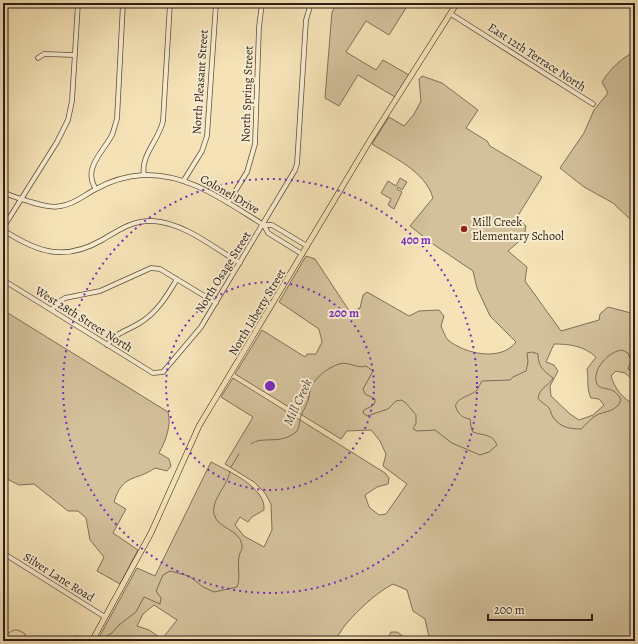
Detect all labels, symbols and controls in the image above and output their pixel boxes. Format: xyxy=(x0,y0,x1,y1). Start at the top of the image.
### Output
street label: East 12th Terrace North xyxy=(485,19,590,95)
street label: North Pleasant Street xyxy=(188,29,212,135)
street label: North Spring Street xyxy=(237,45,257,143)
street label: Colonel Drive xyxy=(197,170,263,218)
place label: Mill Creek Elementary School xyxy=(472,214,564,244)
marker: Mill Creek Elementary School xyxy=(459,224,469,234)
street label: North Osage Street xyxy=(191,228,255,316)
text: 400 m xyxy=(401,232,431,248)
street label: North Liberty Street xyxy=(225,266,289,358)
street label: West 28th Street North xyxy=(31,282,136,356)
text: 200 m xyxy=(329,305,359,321)
water label: Mill Creek xyxy=(279,376,316,428)
centre of rings xyxy=(263,379,277,393)
street label: Silver Lane Road xyxy=(20,549,98,606)
scale bar xyxy=(488,596,592,622)
text: 200 m xyxy=(494,602,525,618)

